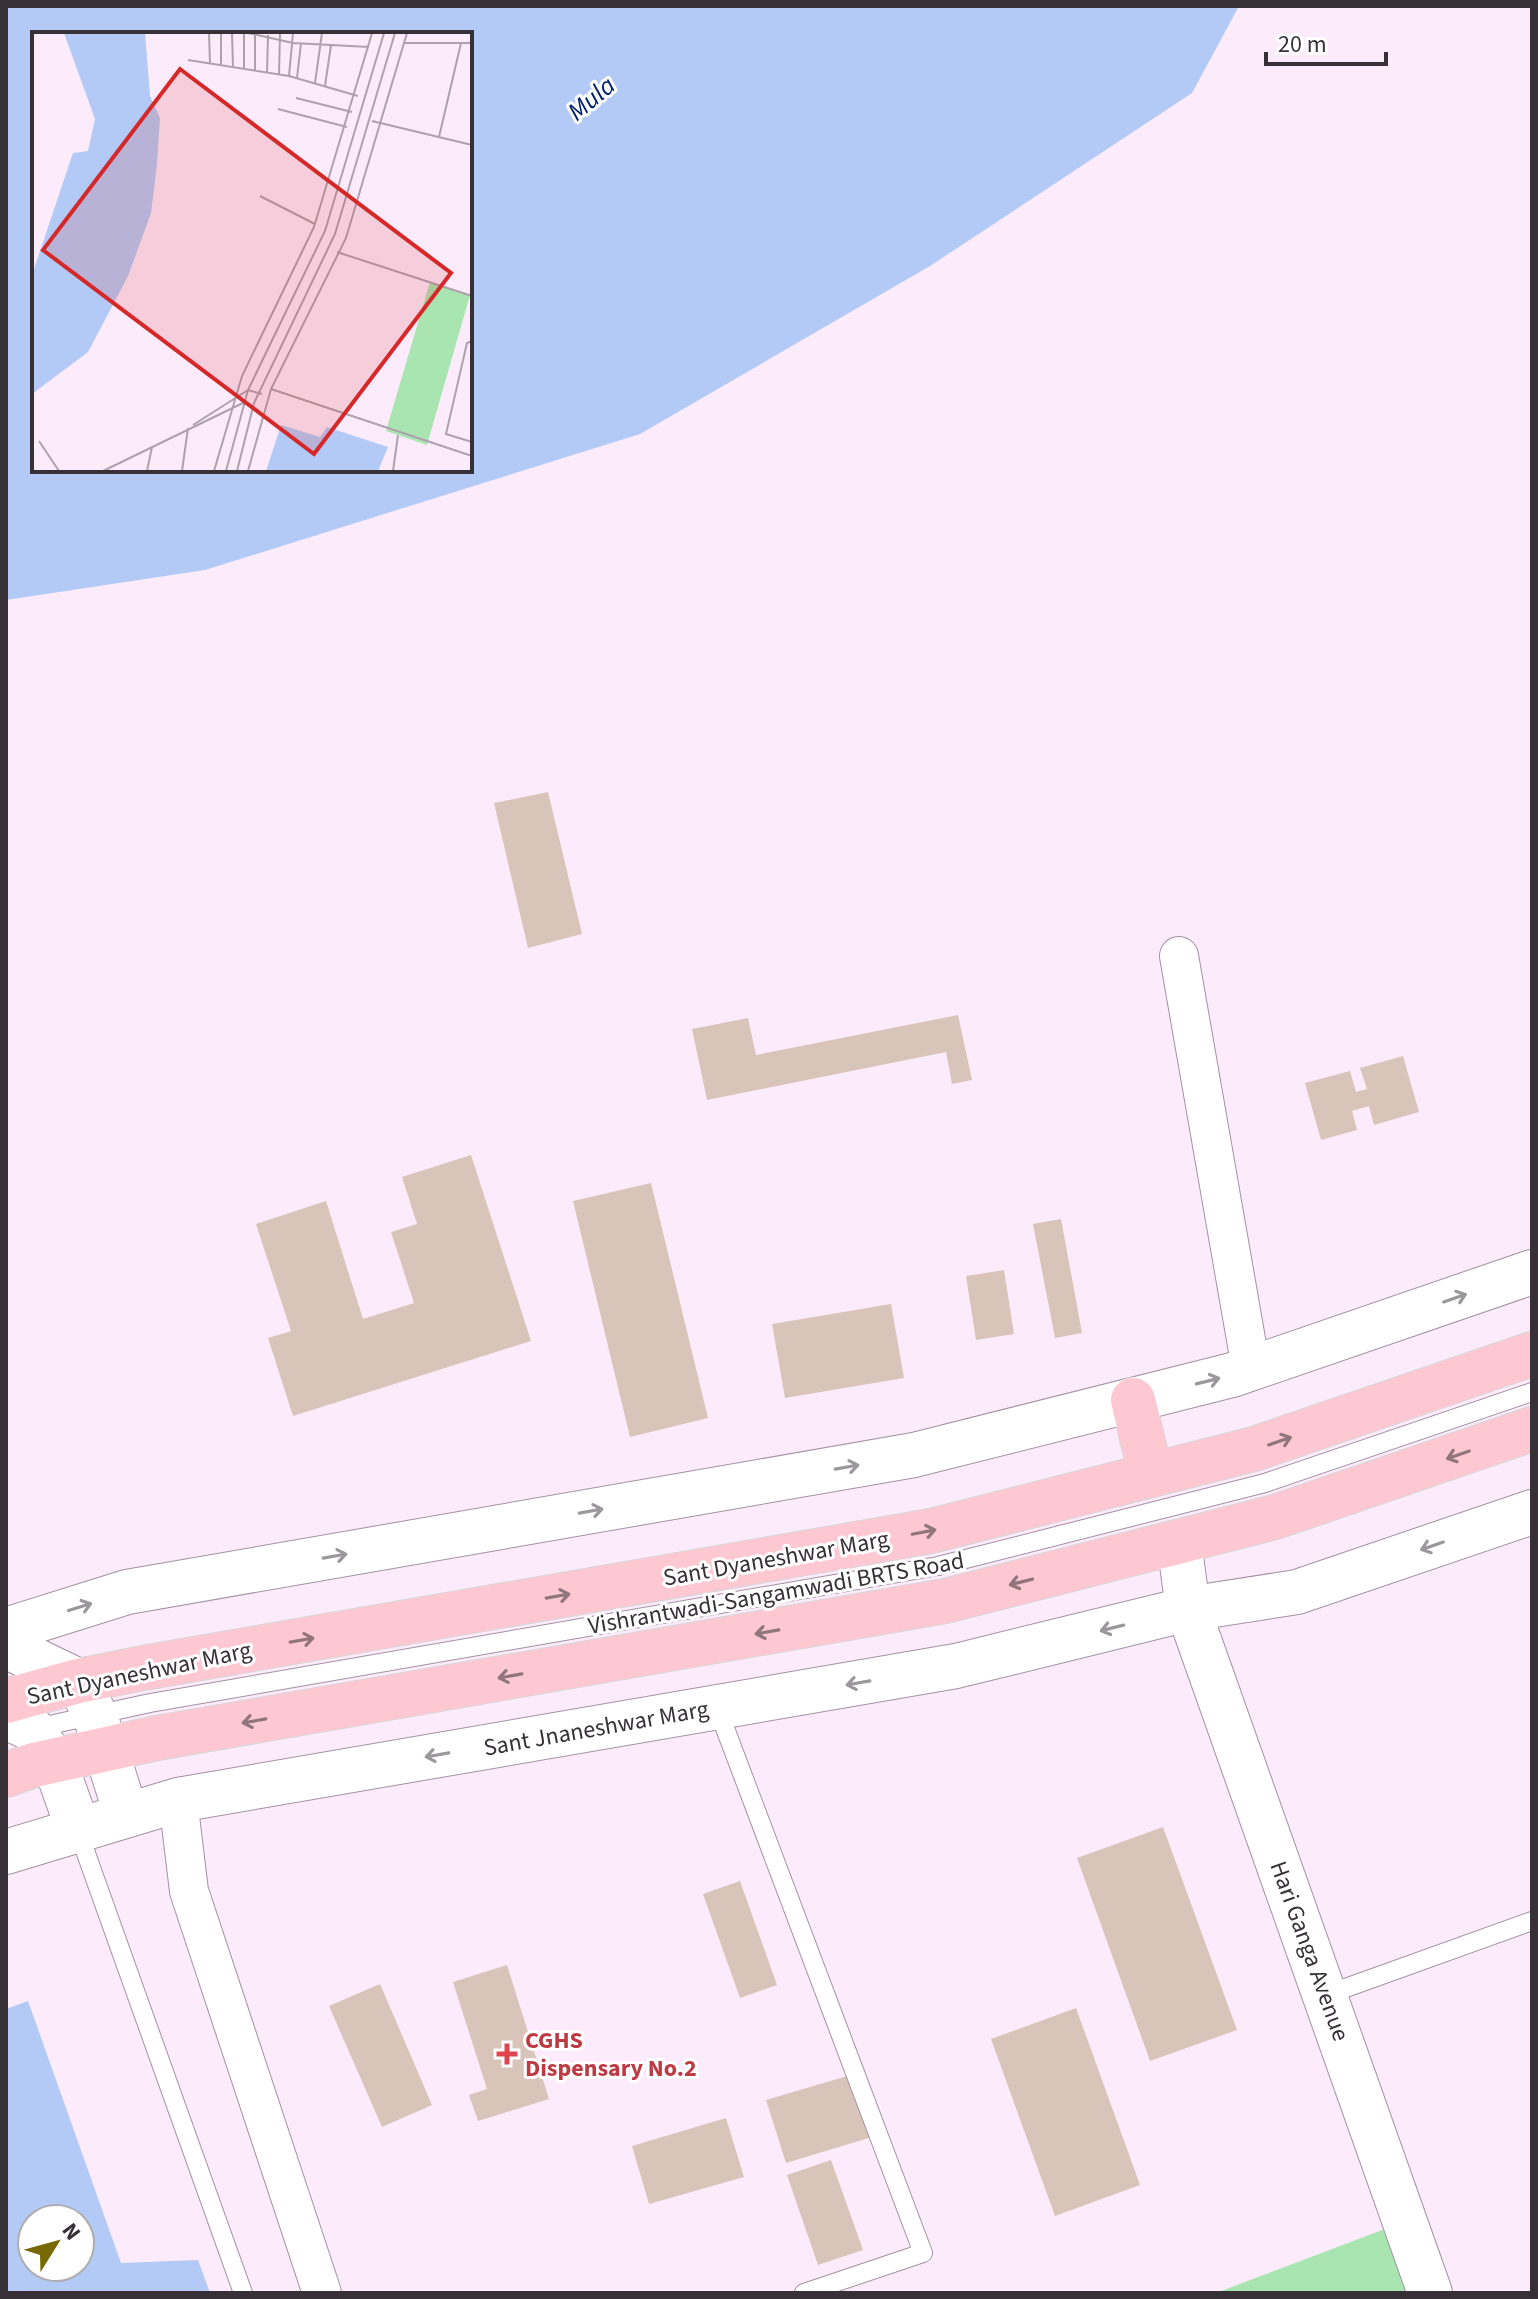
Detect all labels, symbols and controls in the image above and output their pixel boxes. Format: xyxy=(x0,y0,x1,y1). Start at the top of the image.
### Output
scale bar xyxy=(1266,16,1386,66)
text: 20 m xyxy=(1278,27,1327,62)
inset map xyxy=(32,32,472,472)
water label: Mula xyxy=(559,67,623,129)
one-way arrow xyxy=(1442,1290,1467,1305)
one-way arrow xyxy=(1195,1372,1221,1387)
one-way arrow xyxy=(1267,1432,1292,1447)
one-way arrow xyxy=(1446,1448,1471,1463)
one-way arrow xyxy=(834,1458,860,1473)
one-way arrow xyxy=(578,1503,603,1518)
street label: Sant Dyaneshwar Marg xyxy=(660,1521,892,1596)
one-way arrow xyxy=(911,1523,936,1538)
one-way arrow xyxy=(1419,1539,1444,1554)
street label: Vishrantwadi-Sangamwadi BRTS Road xyxy=(585,1543,967,1644)
one-way arrow xyxy=(322,1548,347,1563)
one-way arrow xyxy=(1009,1575,1035,1590)
one-way arrow xyxy=(545,1587,570,1602)
one-way arrow xyxy=(67,1599,93,1614)
one-way arrow xyxy=(1100,1621,1126,1636)
one-way arrow xyxy=(754,1625,780,1640)
one-way arrow xyxy=(288,1632,314,1647)
street label: Sant Dyaneshwar Marg xyxy=(24,1633,255,1714)
one-way arrow xyxy=(498,1670,524,1685)
one-way arrow xyxy=(846,1676,872,1691)
street label: Sant Jnaneshwar Marg xyxy=(481,1691,711,1766)
one-way arrow xyxy=(242,1714,267,1729)
one-way arrow xyxy=(424,1749,450,1764)
street label: Hari Ganga Avenue xyxy=(1261,1856,1358,2046)
place label: CGHS Dispensary No.2 xyxy=(525,2023,697,2086)
marker: CGHS Dispensary No.2 xyxy=(496,2043,518,2065)
north arrow xyxy=(16,2203,96,2283)
text: N xyxy=(54,2216,88,2247)

